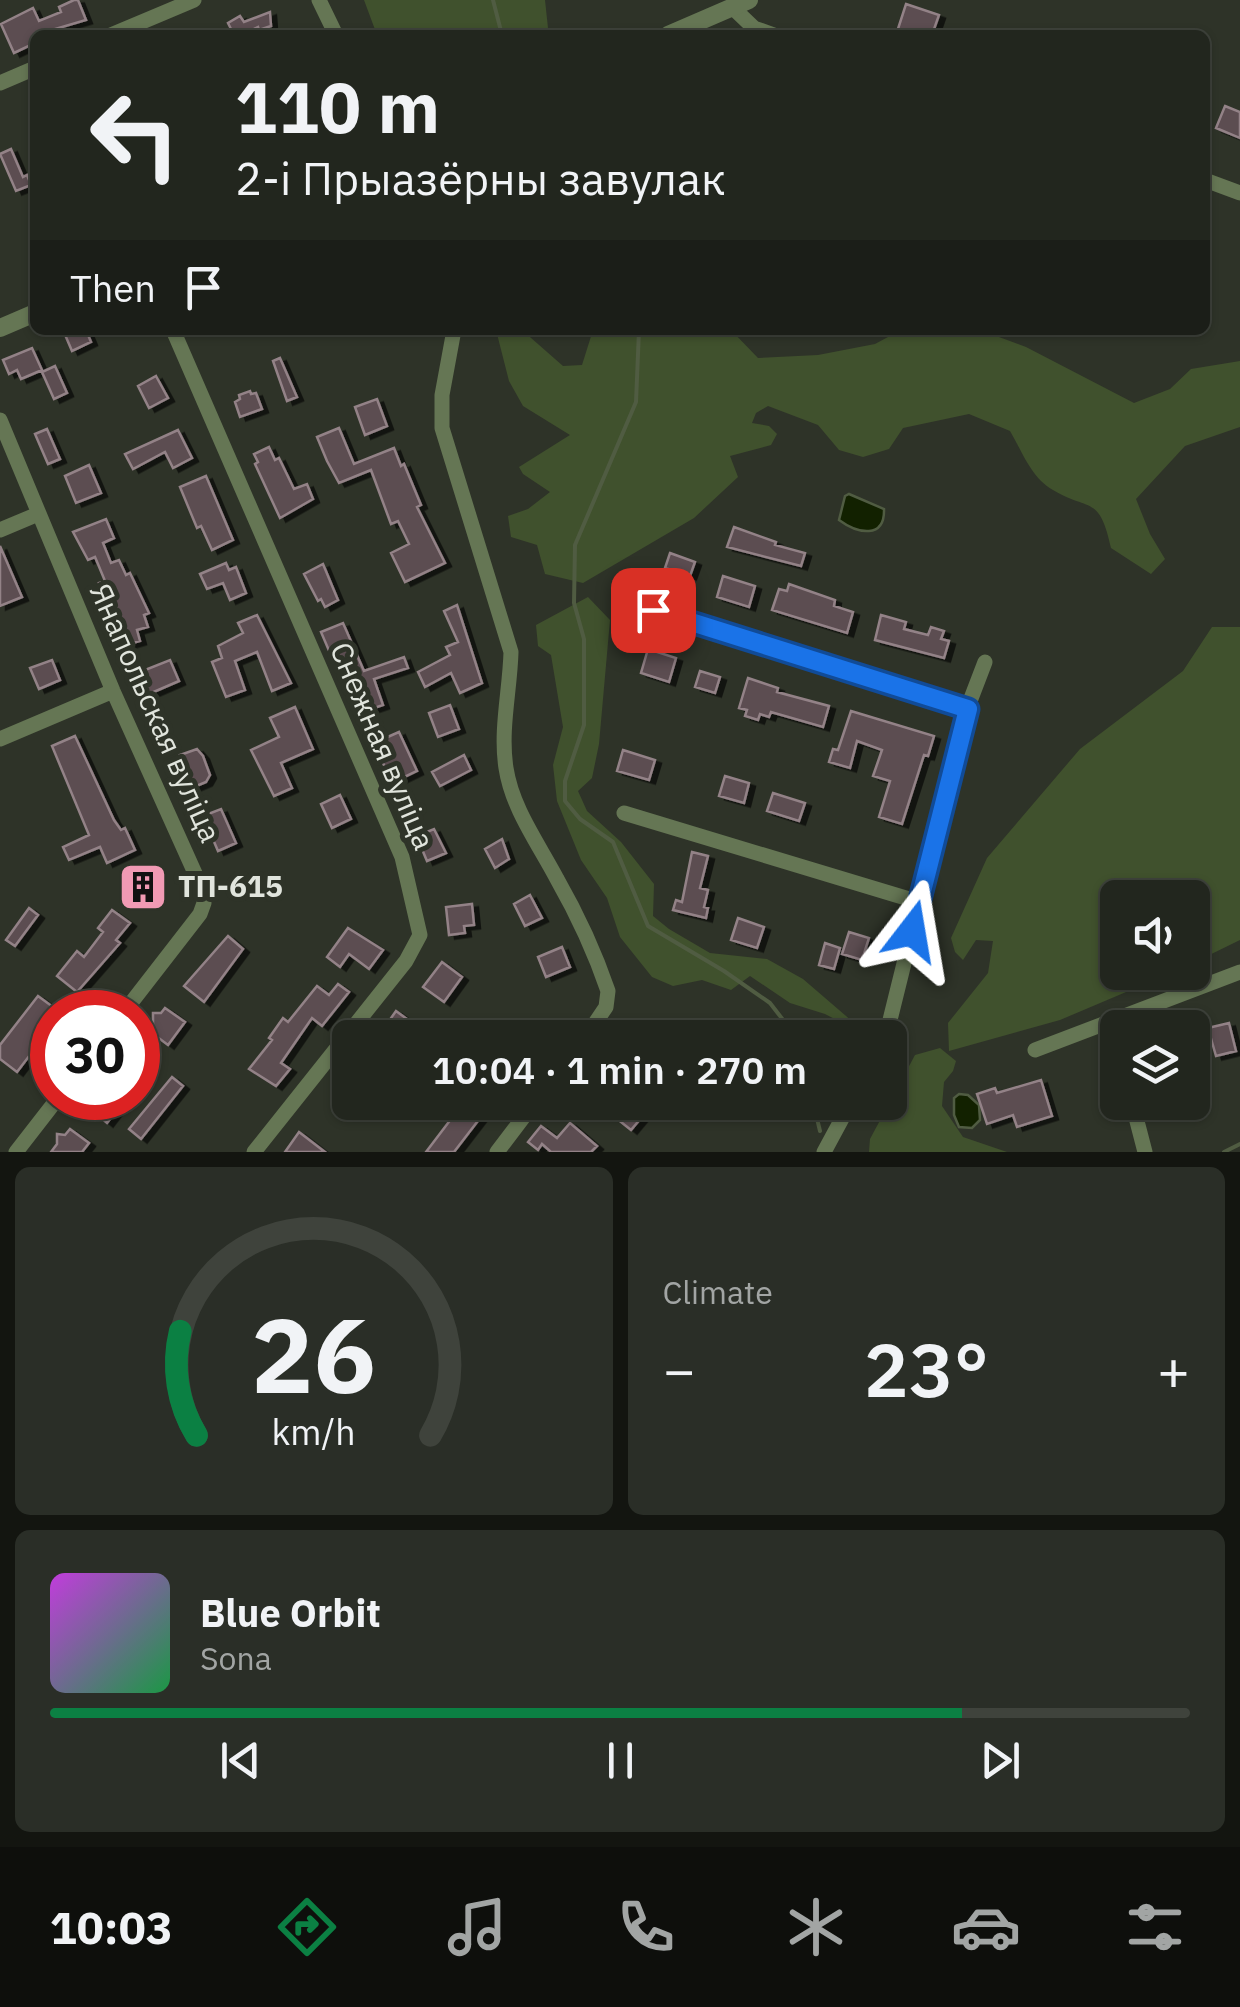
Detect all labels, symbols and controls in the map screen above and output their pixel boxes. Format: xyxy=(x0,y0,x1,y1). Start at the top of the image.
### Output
text: 110 m xyxy=(235,61,440,152)
icon: left xyxy=(70,70,200,200)
text: 2-і Прыазёрны завулак xyxy=(235,149,726,207)
icon: arrive xyxy=(176,260,231,315)
text: Then xyxy=(70,263,156,312)
pin xyxy=(611,568,696,653)
street label: Янапольская вуліца xyxy=(82,577,231,848)
icon: arrive xyxy=(626,583,681,638)
street label: Снежная вуліца xyxy=(322,636,445,855)
building icon: ТП-615 xyxy=(117,861,169,913)
place label: ТП-615 xyxy=(178,866,283,905)
position arrow xyxy=(860,879,964,983)
map controls xyxy=(1100,880,1210,1120)
button: sound xyxy=(1100,880,1210,990)
speed limit sign: 30 xyxy=(30,990,160,1120)
button: layers xyxy=(1100,1010,1210,1120)
text: 10:04 · 1 min · 270 m xyxy=(432,1045,807,1094)
text: Climate xyxy=(663,1271,773,1313)
text: 26 xyxy=(251,1286,376,1422)
text: 23° xyxy=(864,1320,989,1418)
text: − xyxy=(663,1334,696,1405)
text: + xyxy=(1157,1334,1190,1405)
text: km/h xyxy=(272,1408,356,1455)
text: Blue Orbit xyxy=(200,1588,381,1637)
text: Sona xyxy=(200,1637,272,1679)
icon: previous xyxy=(213,1733,268,1788)
icon: pause xyxy=(593,1733,648,1788)
icon: next xyxy=(973,1733,1028,1788)
icon: directions xyxy=(272,1892,342,1962)
icon: music xyxy=(442,1892,512,1962)
icon: phone xyxy=(611,1892,681,1962)
icon: climate xyxy=(781,1892,851,1962)
icon: car xyxy=(951,1892,1021,1962)
icon: filters xyxy=(1120,1892,1190,1962)
text: 10:03 xyxy=(50,1898,173,1956)

